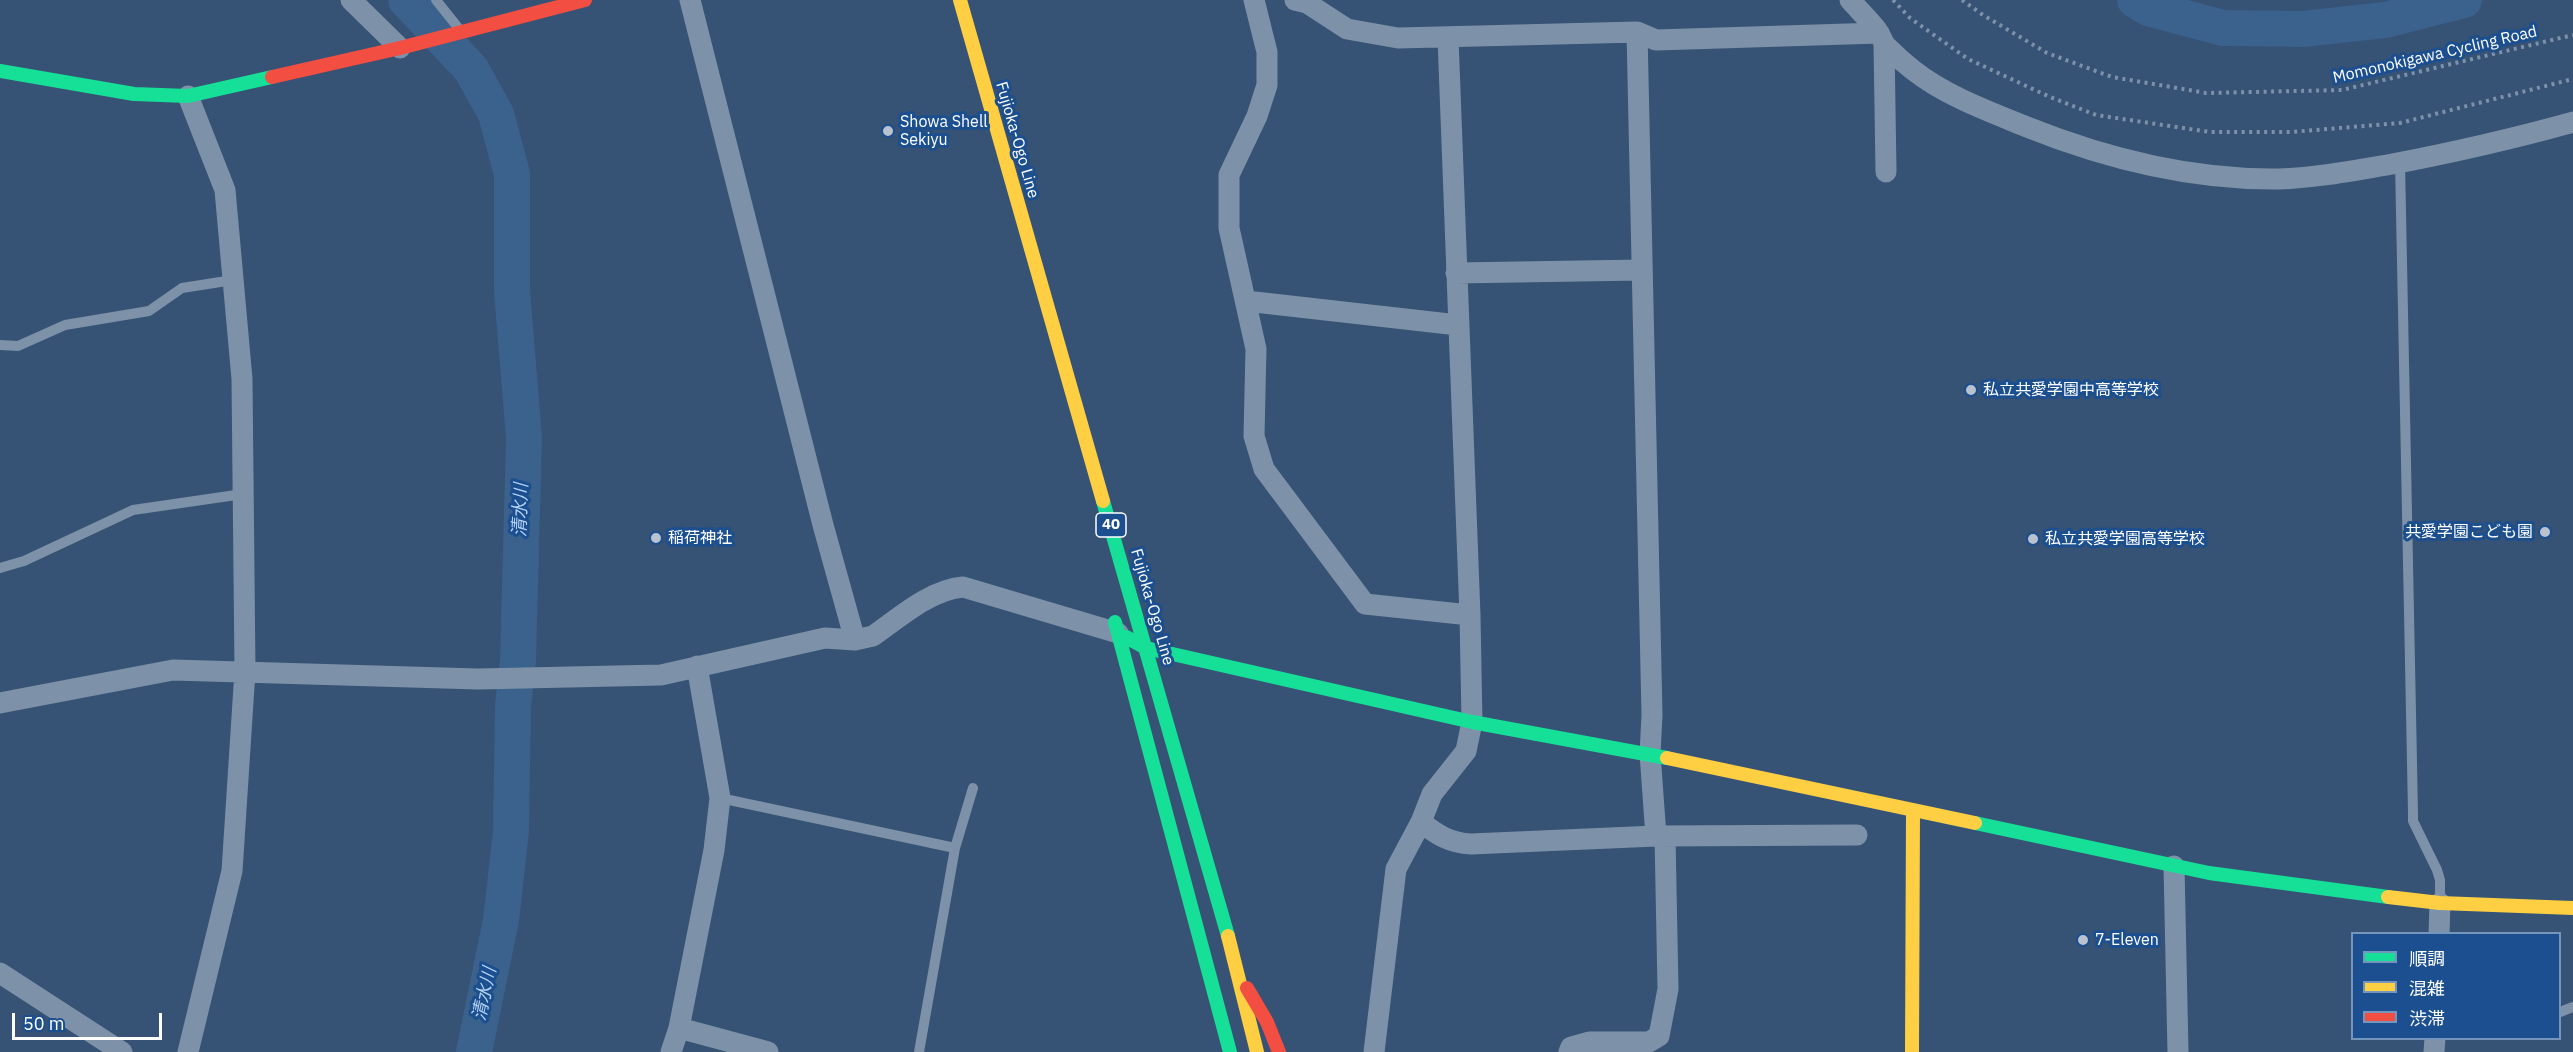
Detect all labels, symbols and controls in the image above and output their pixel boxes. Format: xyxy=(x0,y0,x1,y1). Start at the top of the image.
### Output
street label: Momonokigawa Cycling Road xyxy=(2331,22,2539,88)
street label: Fujioka-Ogo Line xyxy=(991,80,1043,200)
place label: Showa Shell Sekiyu xyxy=(900,112,988,150)
marker: Showa Shell Sekiyu xyxy=(881,124,895,138)
place label: 私立共愛学園中高等学校 xyxy=(1983,380,2159,400)
marker: 私立共愛学園中高等学校 xyxy=(1964,383,1978,397)
water label: 清水川 xyxy=(509,483,533,537)
road number: 40 xyxy=(1096,513,1126,537)
place label: 共愛学園こども園 xyxy=(2405,522,2533,542)
marker: 共愛学園こども園 xyxy=(2538,525,2552,539)
place label: 稲荷神社 xyxy=(668,528,732,548)
place label: 私立共愛学園高等学校 xyxy=(2045,529,2205,549)
marker: 稲荷神社 xyxy=(649,531,663,545)
marker: 私立共愛学園高等学校 xyxy=(2026,532,2040,546)
street label: Fujioka-Ogo Line xyxy=(1126,547,1178,667)
place label: 7-Eleven xyxy=(2095,930,2159,950)
legend xyxy=(2351,932,2561,1040)
marker: 7-Eleven xyxy=(2076,933,2090,947)
text: 順調 xyxy=(2409,947,2445,970)
water label: 清水川 xyxy=(469,965,501,1023)
text: 混雑 xyxy=(2409,977,2445,1000)
scale bar xyxy=(15,1001,165,1039)
text: 渋滞 xyxy=(2409,1007,2445,1030)
text: 50 m xyxy=(23,1012,65,1035)

